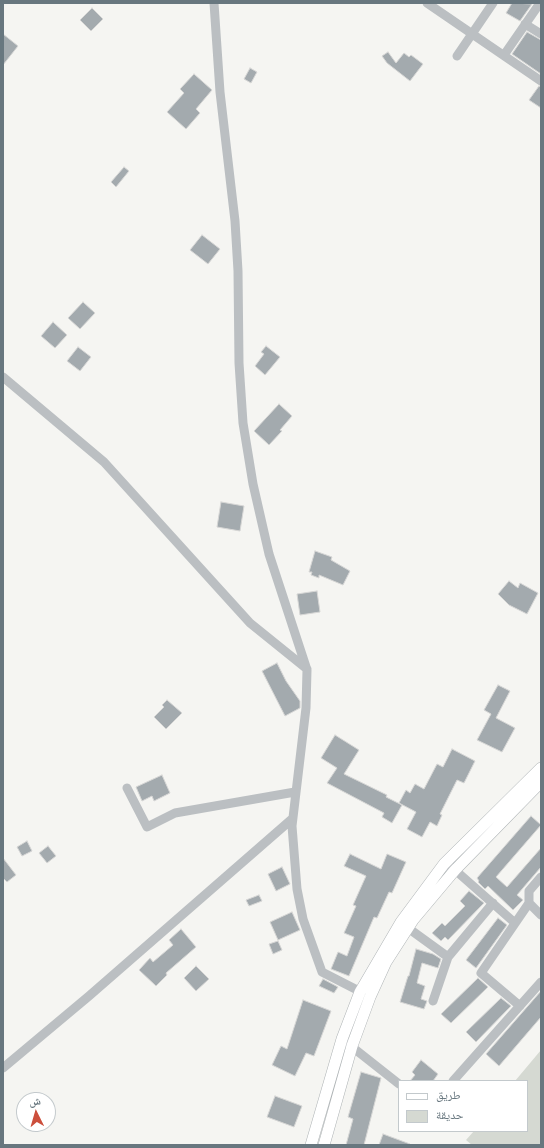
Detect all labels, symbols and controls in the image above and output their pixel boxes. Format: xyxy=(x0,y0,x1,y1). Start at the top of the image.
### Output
legend xyxy=(398,1080,528,1132)
text: طريق xyxy=(436,1088,461,1102)
north arrow xyxy=(16,1092,56,1132)
text: ش xyxy=(29,1095,41,1108)
text: حديقة xyxy=(436,1108,464,1122)

